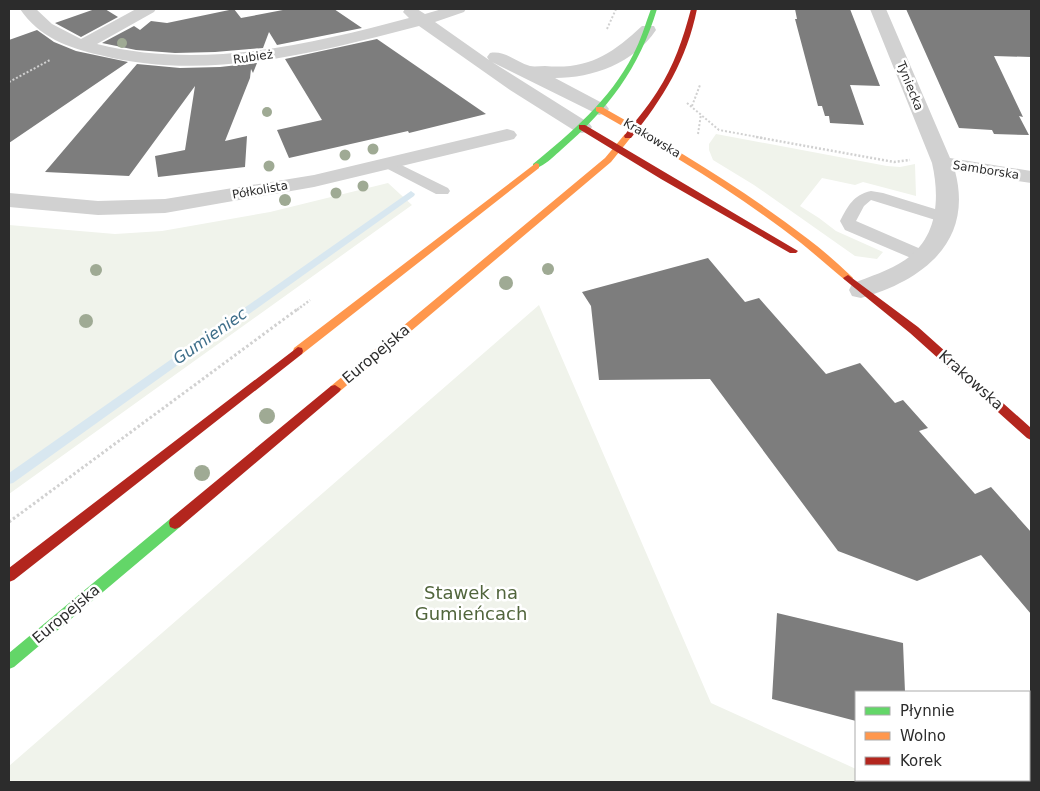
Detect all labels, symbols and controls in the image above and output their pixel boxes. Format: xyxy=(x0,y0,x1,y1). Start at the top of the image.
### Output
street label: Rubież xyxy=(232,47,274,67)
street label: Tyniecka xyxy=(893,59,926,113)
street label: Krakowska xyxy=(621,115,683,161)
street label: Samborska xyxy=(952,158,1020,182)
street label: Półkolista xyxy=(231,178,289,202)
water label: Gumieniec xyxy=(169,304,251,368)
street label: Europejska xyxy=(339,321,413,387)
street label: Krakowska xyxy=(935,346,1007,414)
street label: Europejska xyxy=(29,581,103,647)
park label: Stawek na Gumieńcach xyxy=(415,582,527,624)
legend xyxy=(855,691,1030,781)
text: Płynnie xyxy=(900,702,955,720)
text: Wolno xyxy=(900,727,946,745)
text: Korek xyxy=(900,752,942,770)

